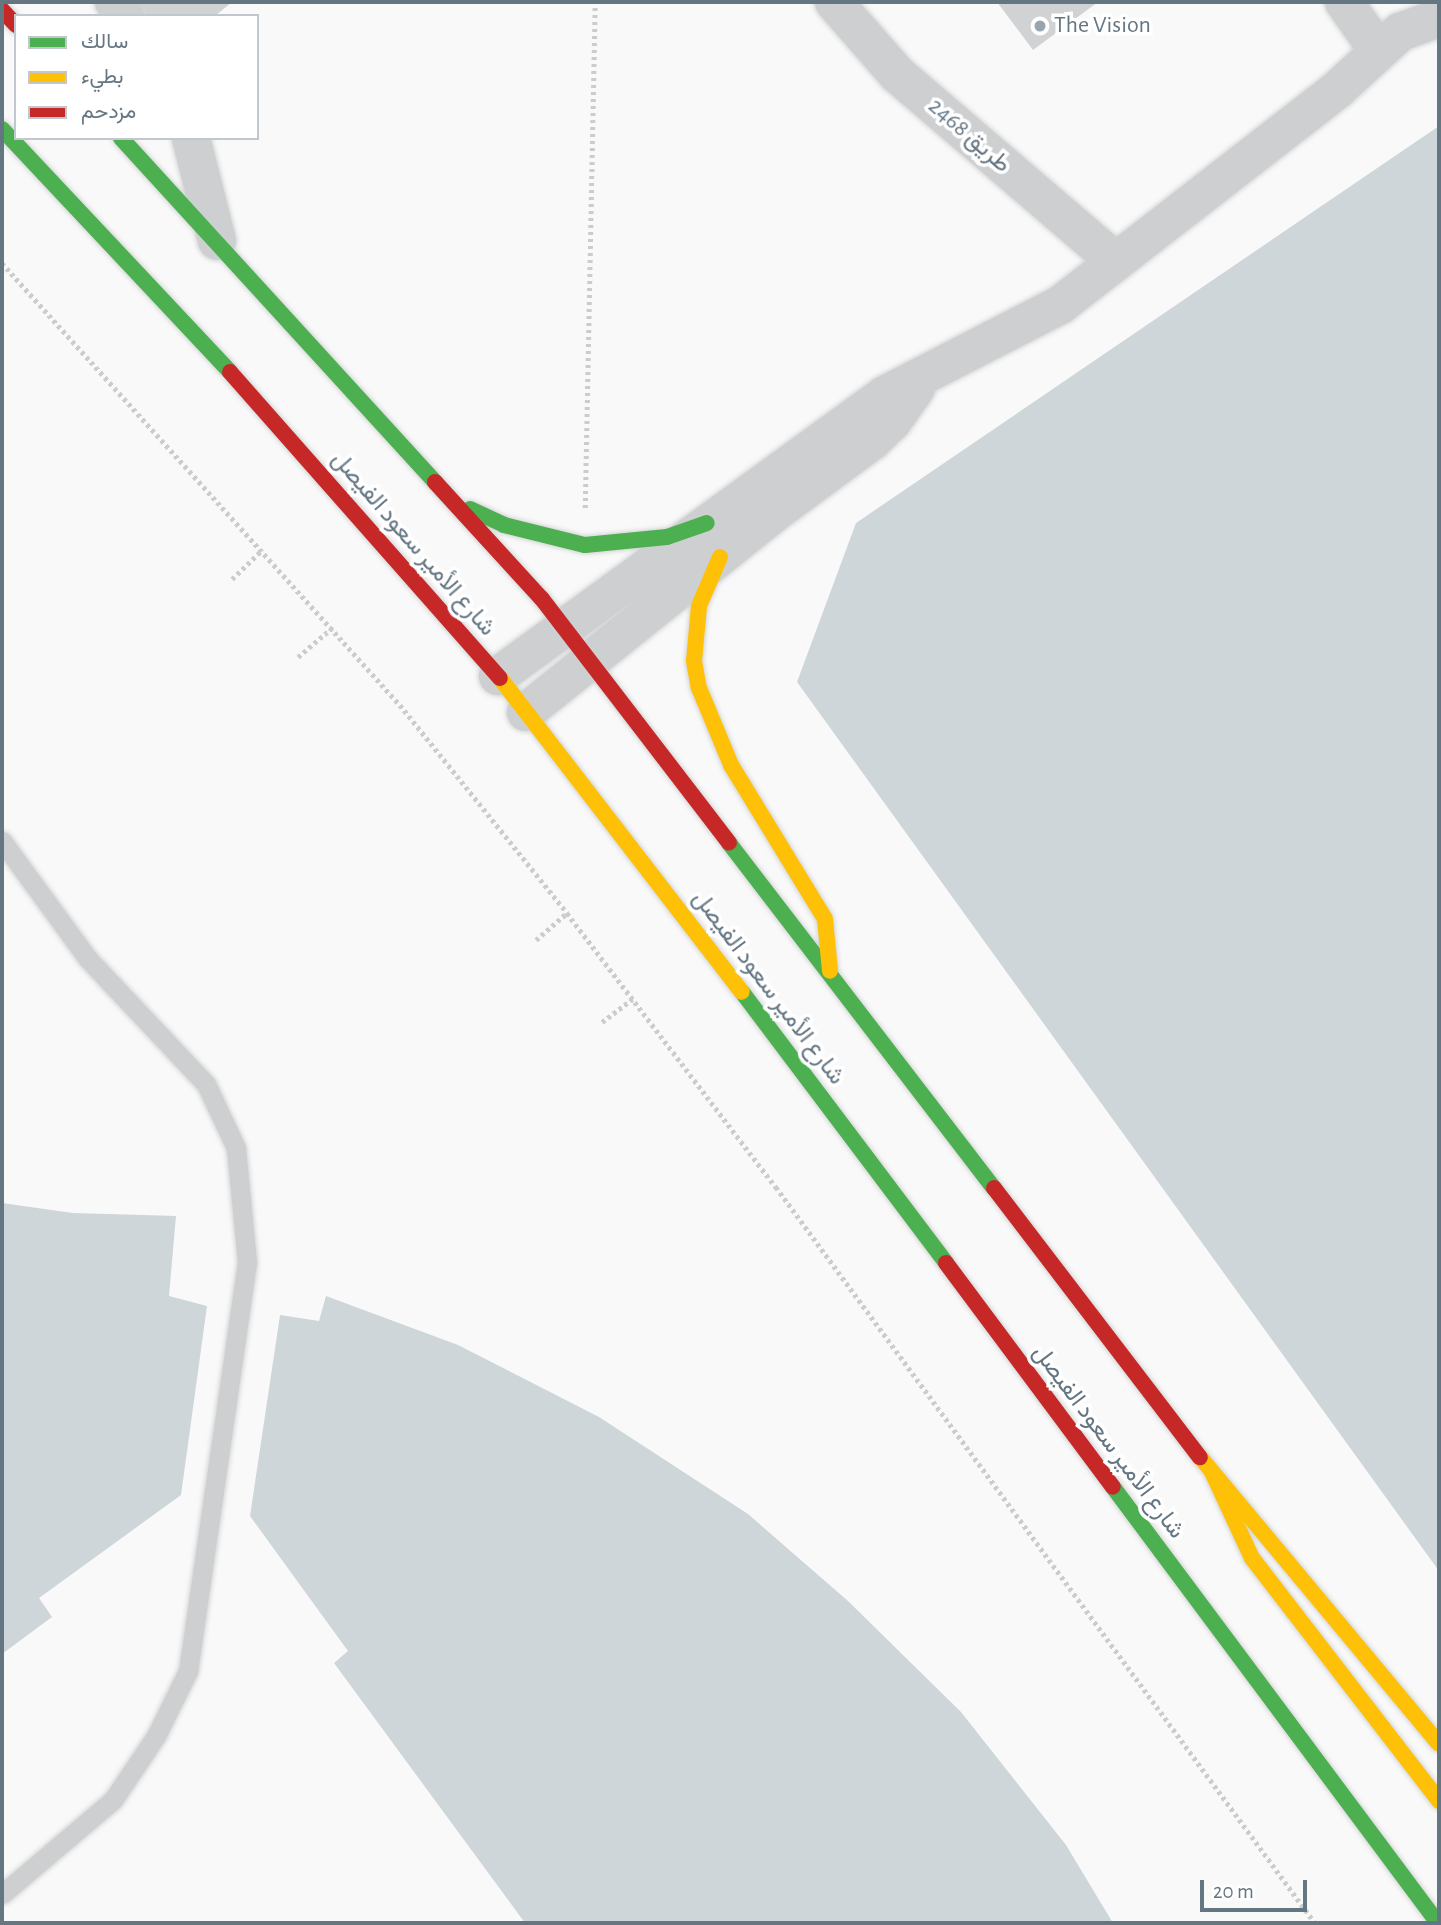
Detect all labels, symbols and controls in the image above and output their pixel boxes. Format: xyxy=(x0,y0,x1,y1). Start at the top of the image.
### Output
place label: The Vision xyxy=(1054,12,1151,40)
legend xyxy=(14,14,259,140)
marker: The Vision xyxy=(1032,18,1048,34)
text: سالك xyxy=(81,31,128,52)
text: بطيء xyxy=(81,66,124,87)
street label: طريق 2468 xyxy=(922,92,1016,180)
text: مزدحم xyxy=(81,101,136,122)
street label: شارع الأمير سعود الفيصل xyxy=(325,446,501,642)
street label: شارع الأمير سعود الفيصل xyxy=(686,885,850,1091)
street label: شارع الأمير سعود الفيصل xyxy=(1026,1339,1190,1545)
scale bar xyxy=(1203,1866,1310,1910)
text: 20 m xyxy=(1213,1881,1254,1902)

